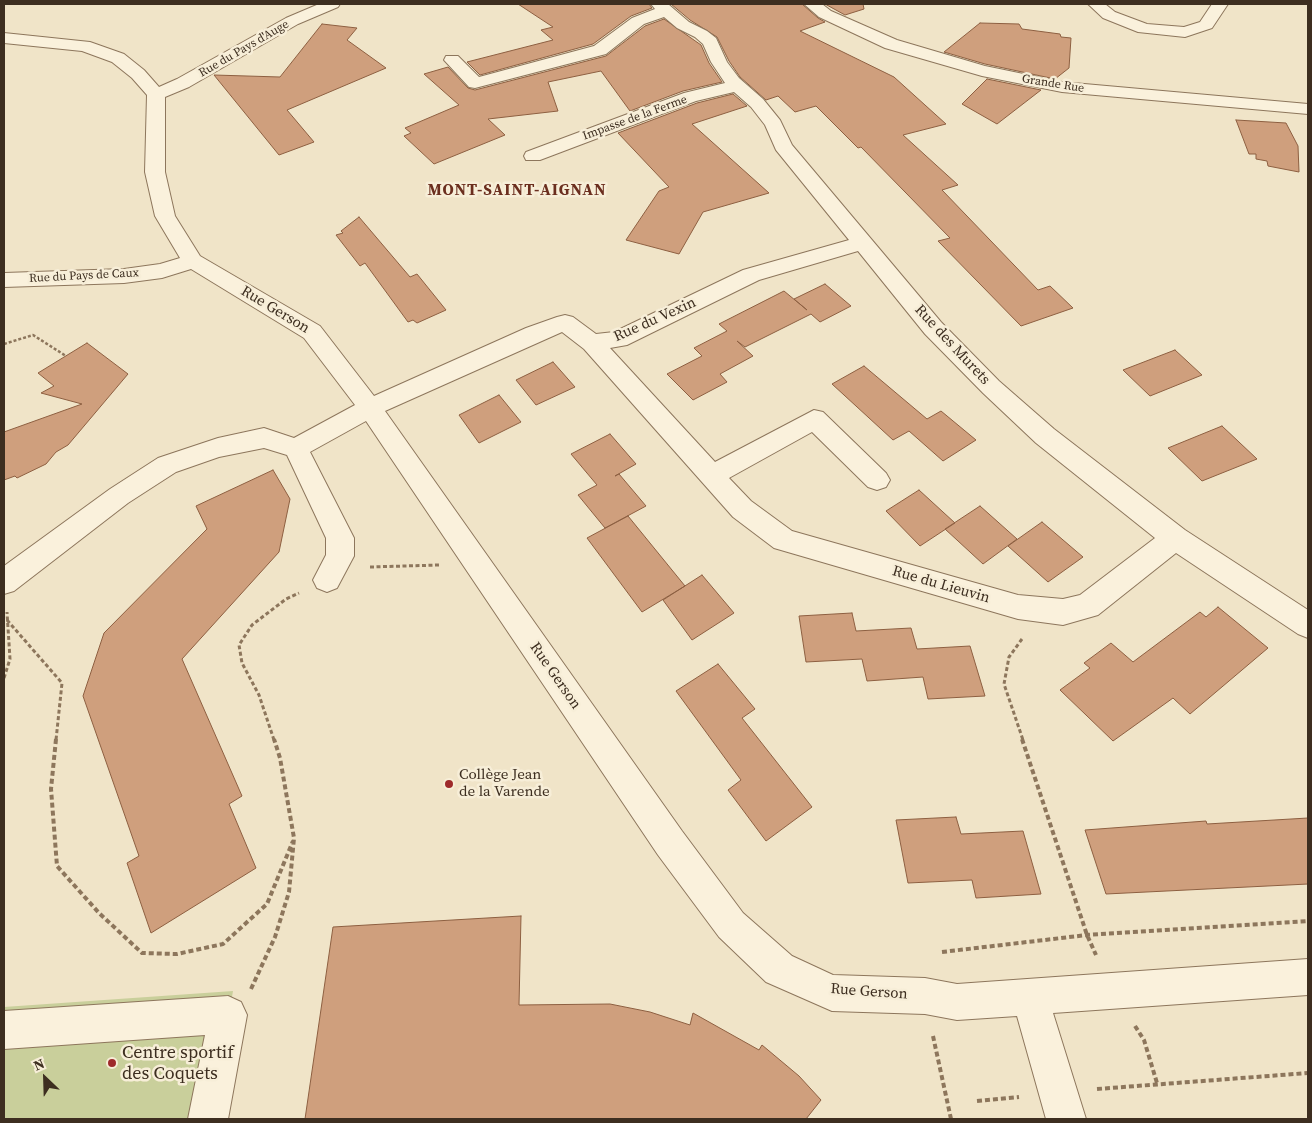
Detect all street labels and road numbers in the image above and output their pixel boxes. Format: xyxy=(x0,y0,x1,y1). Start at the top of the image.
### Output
street label: Rue du Pays d'Auge xyxy=(196,17,292,81)
street label: Grande Rue xyxy=(1021,72,1085,96)
street label: Impasse de la Ferme xyxy=(581,92,689,144)
street label: Rue du Pays de Caux xyxy=(29,266,139,286)
street label: Rue Gerson xyxy=(237,282,313,338)
street label: Rue du Vexin xyxy=(611,294,699,346)
street label: Rue des Murets xyxy=(910,301,994,389)
street label: Rue du Lieuvin xyxy=(890,562,992,608)
street label: Rue Gerson xyxy=(525,639,585,713)
street label: Rue Gerson xyxy=(830,980,908,1004)

